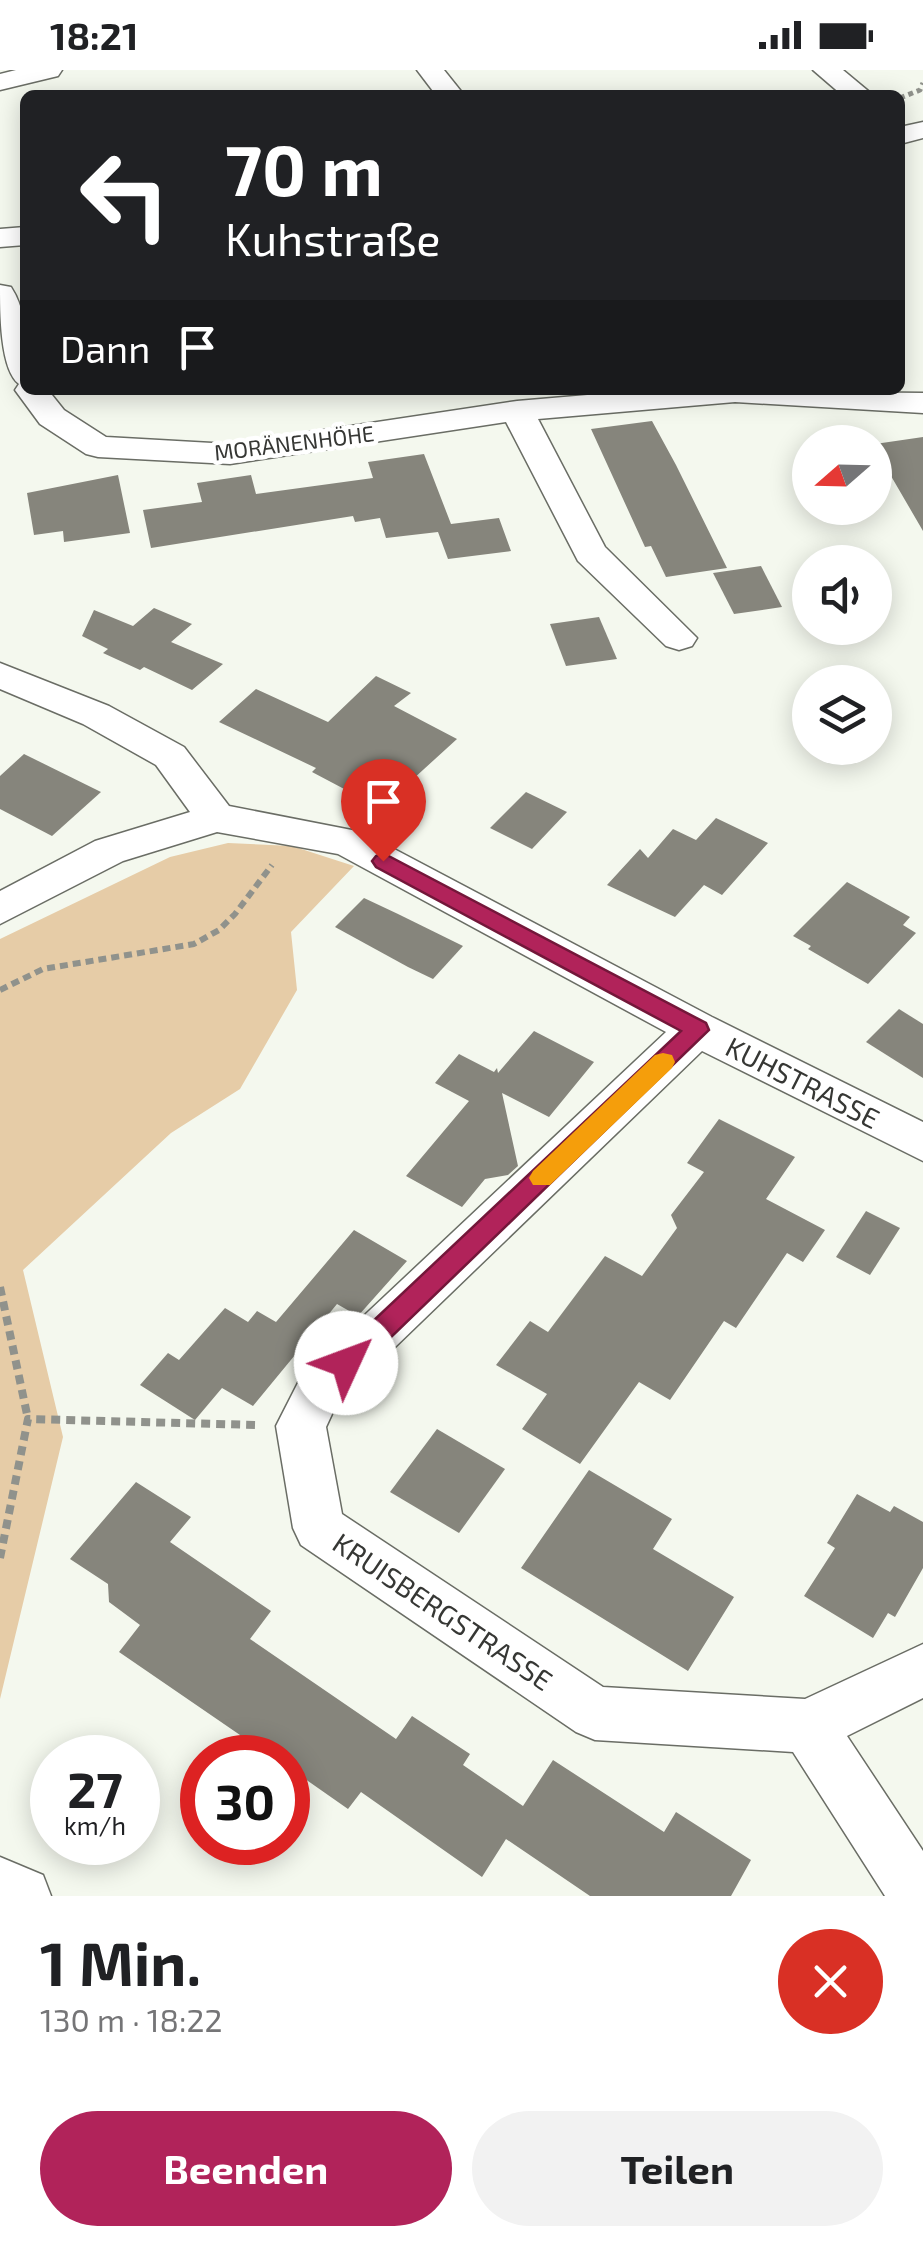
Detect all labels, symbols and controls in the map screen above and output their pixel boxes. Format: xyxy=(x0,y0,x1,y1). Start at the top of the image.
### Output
text: 18:21 xyxy=(50,12,138,58)
text: 70 m xyxy=(225,126,383,210)
icon: left xyxy=(60,130,190,260)
text: Kuhstraße xyxy=(225,211,441,265)
icon: arrive xyxy=(170,320,225,375)
text: Dann xyxy=(60,325,150,371)
street label: MORÄNENHÖHE xyxy=(213,419,375,465)
north arrow xyxy=(792,425,892,525)
map controls xyxy=(792,425,892,765)
button: sound xyxy=(792,545,892,645)
button: layers xyxy=(792,665,892,765)
pin xyxy=(341,759,426,862)
icon: arrive xyxy=(356,774,411,829)
street label: KUHSTRASSE xyxy=(721,1029,885,1135)
position arrow xyxy=(294,1311,398,1415)
street label: KRUISBERGSTRASSE xyxy=(327,1525,559,1697)
speed limit sign: 30 xyxy=(180,1735,310,1865)
text: 27 xyxy=(67,1758,123,1818)
text: km/h xyxy=(64,1810,126,1840)
text: 1 Min. xyxy=(40,1926,201,1998)
button: close xyxy=(778,1929,883,2034)
text: 130 m · 18:22 xyxy=(40,2000,223,2038)
button: Beenden xyxy=(40,2111,452,2226)
button: Teilen xyxy=(472,2111,883,2226)

